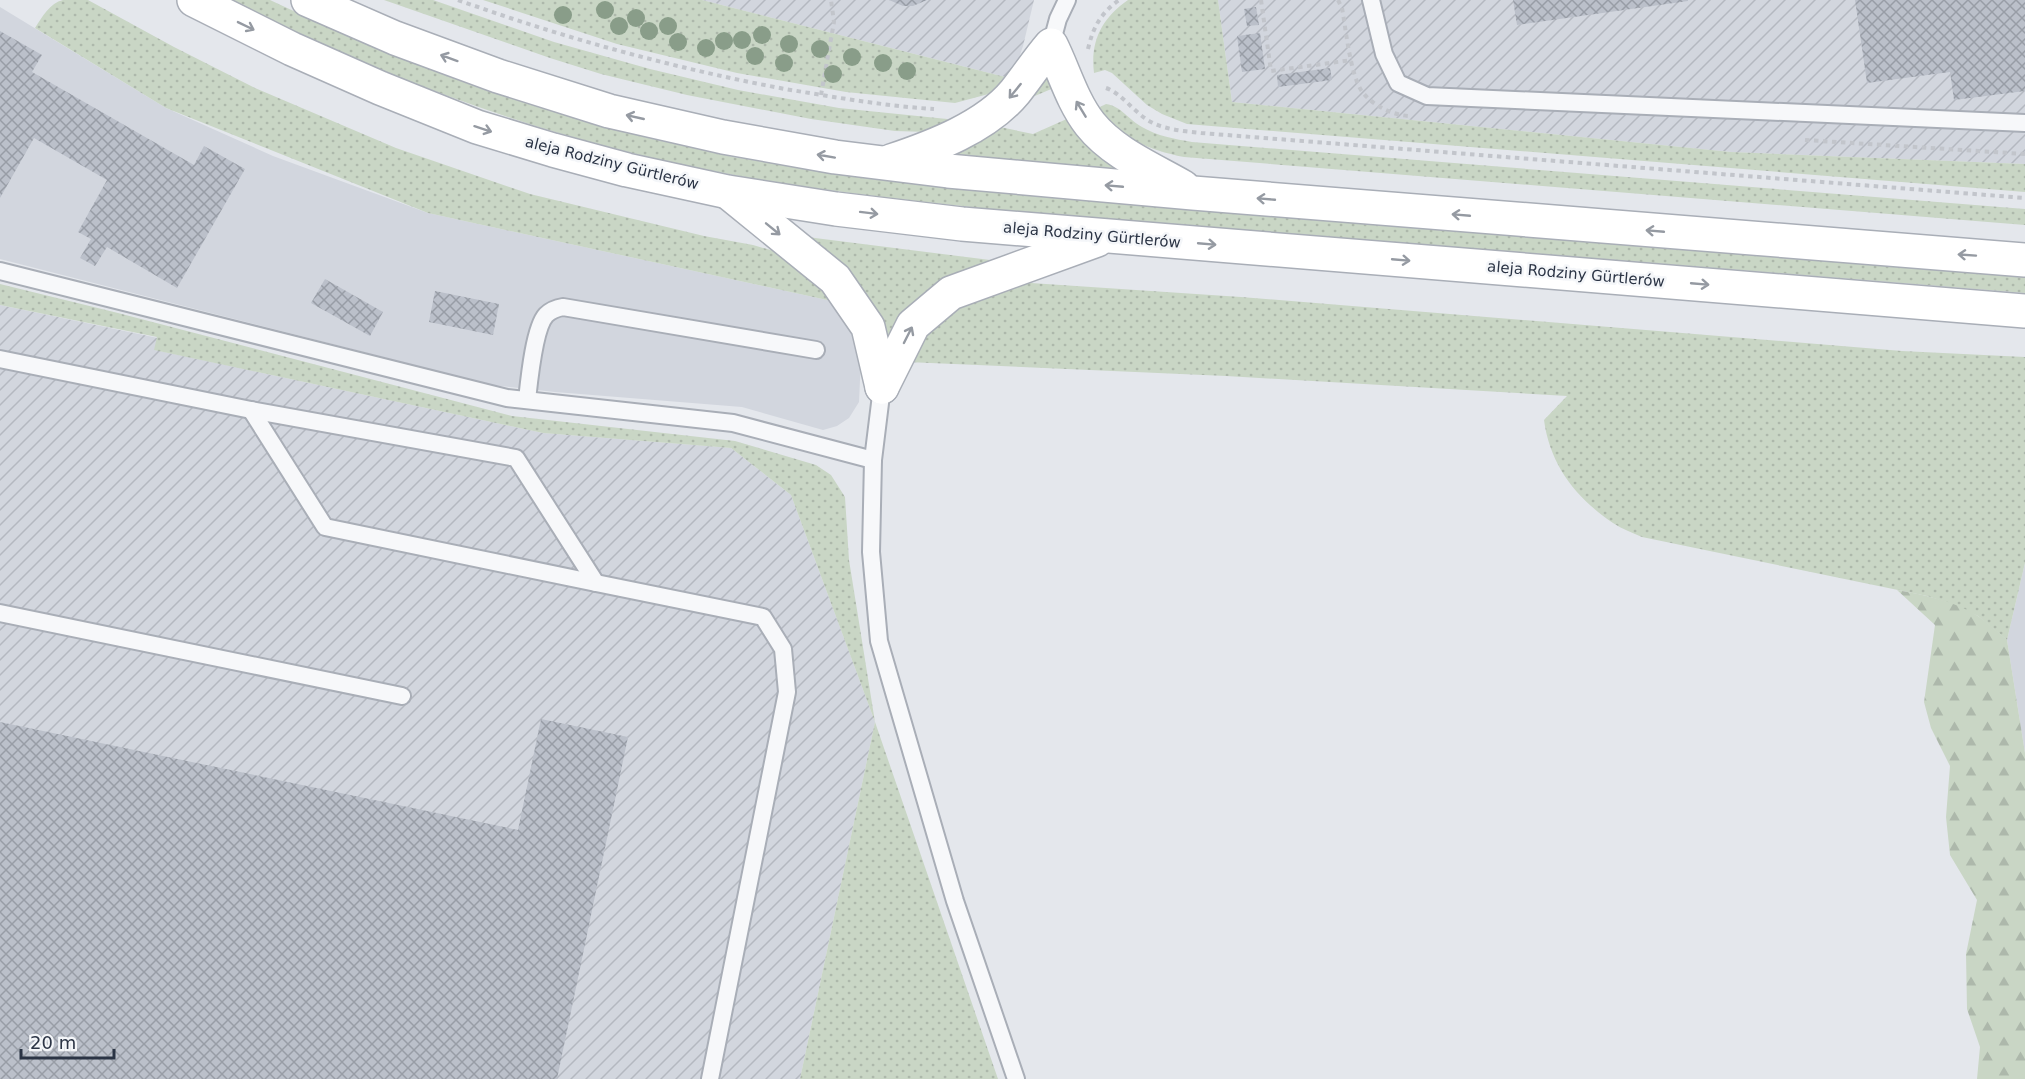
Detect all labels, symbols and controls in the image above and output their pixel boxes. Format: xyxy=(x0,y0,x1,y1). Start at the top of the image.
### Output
one-way arrow xyxy=(237,21,255,33)
one-way arrow xyxy=(441,51,459,62)
one-way arrow xyxy=(1008,83,1022,98)
one-way arrow xyxy=(1075,101,1087,118)
one-way arrow xyxy=(626,110,645,122)
one-way arrow xyxy=(473,124,492,135)
street label: aleja Rodziny Gürtlerów xyxy=(523,133,701,193)
one-way arrow xyxy=(817,150,836,161)
one-way arrow xyxy=(1105,180,1124,191)
one-way arrow xyxy=(1257,193,1277,204)
one-way arrow xyxy=(859,207,878,218)
one-way arrow xyxy=(1451,209,1471,220)
street label: aleja Rodziny Gürtlerów xyxy=(1002,218,1182,252)
one-way arrow xyxy=(765,223,781,236)
one-way arrow xyxy=(1646,225,1665,236)
one-way arrow xyxy=(1196,239,1216,250)
one-way arrow xyxy=(1957,249,1977,260)
one-way arrow xyxy=(1391,255,1411,266)
street label: aleja Rodziny Gürtlerów xyxy=(1486,257,1666,291)
one-way arrow xyxy=(1690,279,1710,290)
one-way arrow xyxy=(902,327,914,344)
scale bar xyxy=(21,1022,114,1060)
text: 20 m xyxy=(30,1032,76,1053)

